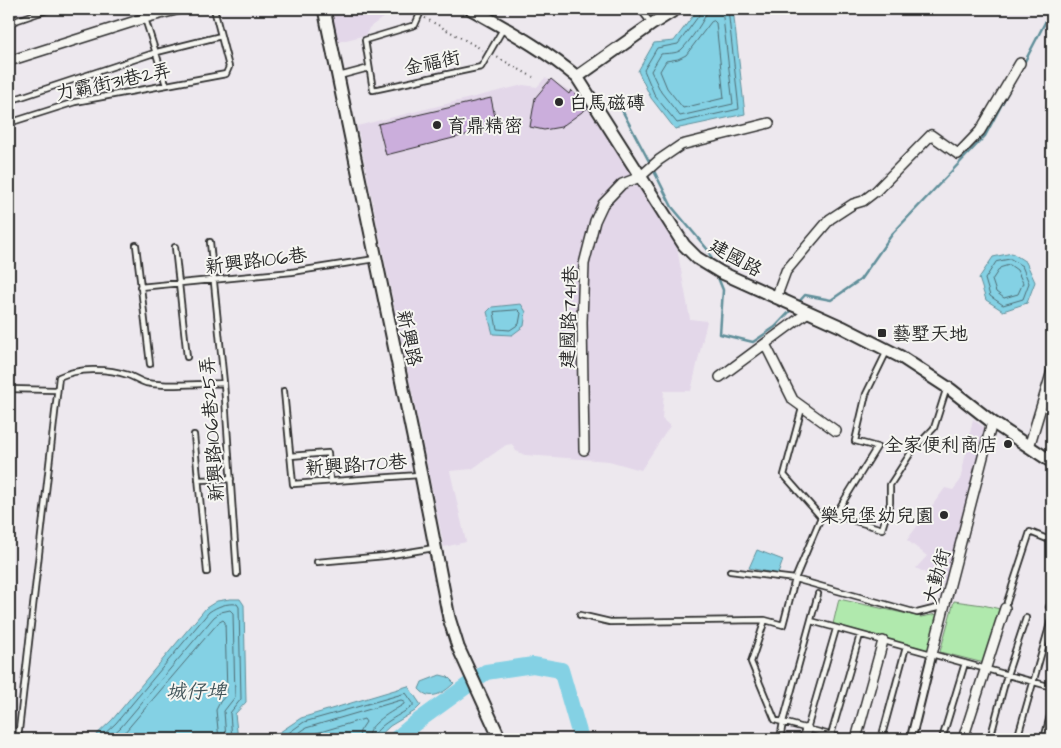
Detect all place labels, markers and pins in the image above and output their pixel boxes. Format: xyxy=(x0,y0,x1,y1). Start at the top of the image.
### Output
place label: 白馬磁磚 xyxy=(569,90,645,117)
marker: 白馬磁磚 xyxy=(553,96,565,108)
place label: 育鼎精密 xyxy=(447,113,523,140)
marker: 育鼎精密 xyxy=(431,119,443,131)
place label: 藝墅天地 xyxy=(892,321,968,348)
marker: 藝墅天地 xyxy=(876,327,888,339)
place label: 全家便利商店 xyxy=(884,432,998,459)
marker: 全家便利商店 xyxy=(1002,438,1014,450)
place label: 樂兒堡幼兒園 xyxy=(820,503,934,530)
marker: 樂兒堡幼兒園 xyxy=(938,509,950,521)

